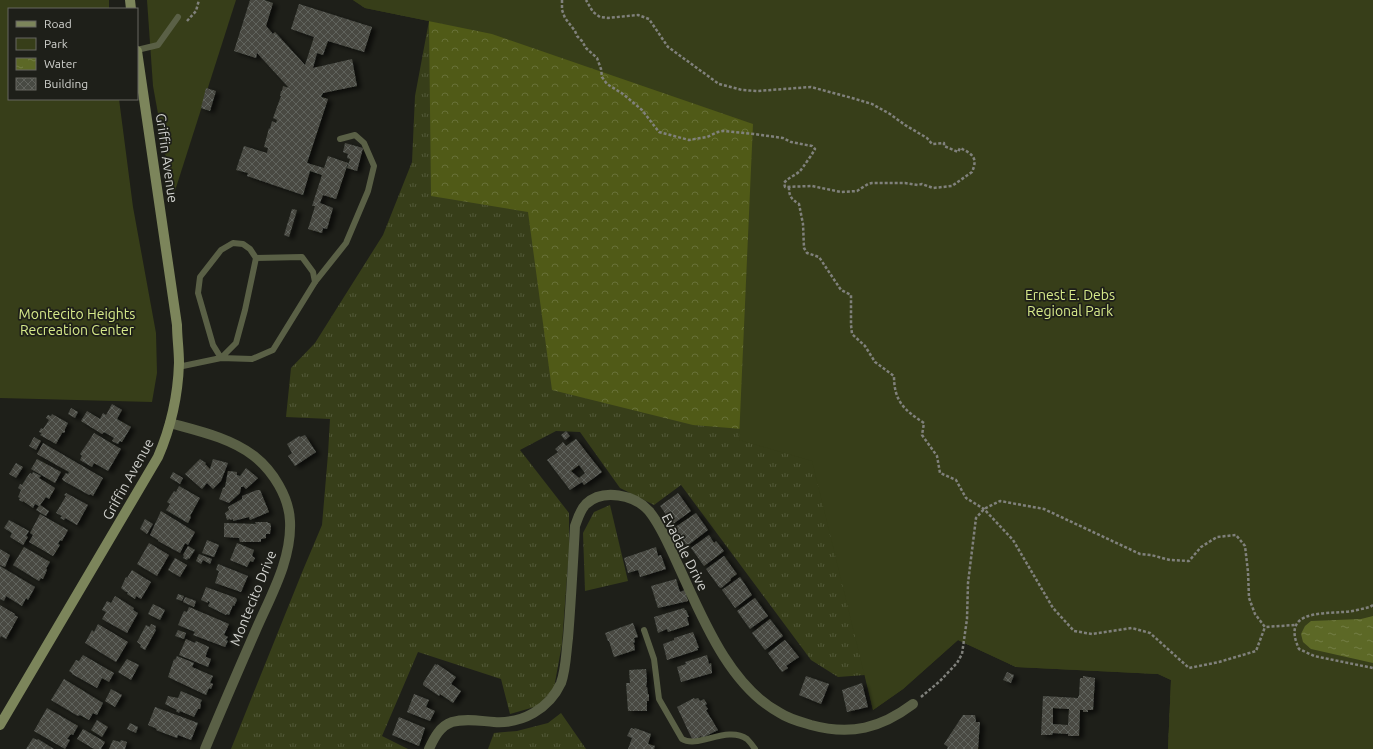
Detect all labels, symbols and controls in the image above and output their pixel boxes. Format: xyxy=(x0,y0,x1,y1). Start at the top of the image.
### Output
legend xyxy=(8,8,138,100)
text: Road xyxy=(44,17,72,30)
text: Park xyxy=(44,37,68,50)
text: Water xyxy=(44,57,77,70)
text: Building xyxy=(44,77,88,90)
street label: Griffin Avenue xyxy=(153,112,181,204)
park label: Ernest E. Debs Regional Park xyxy=(1025,287,1115,319)
park label: Montecito Heights Recreation Center xyxy=(19,306,135,338)
street label: Griffin Avenue xyxy=(99,436,157,522)
street label: Evadale Drive xyxy=(659,511,711,593)
street label: Montecito Drive xyxy=(227,548,279,648)

